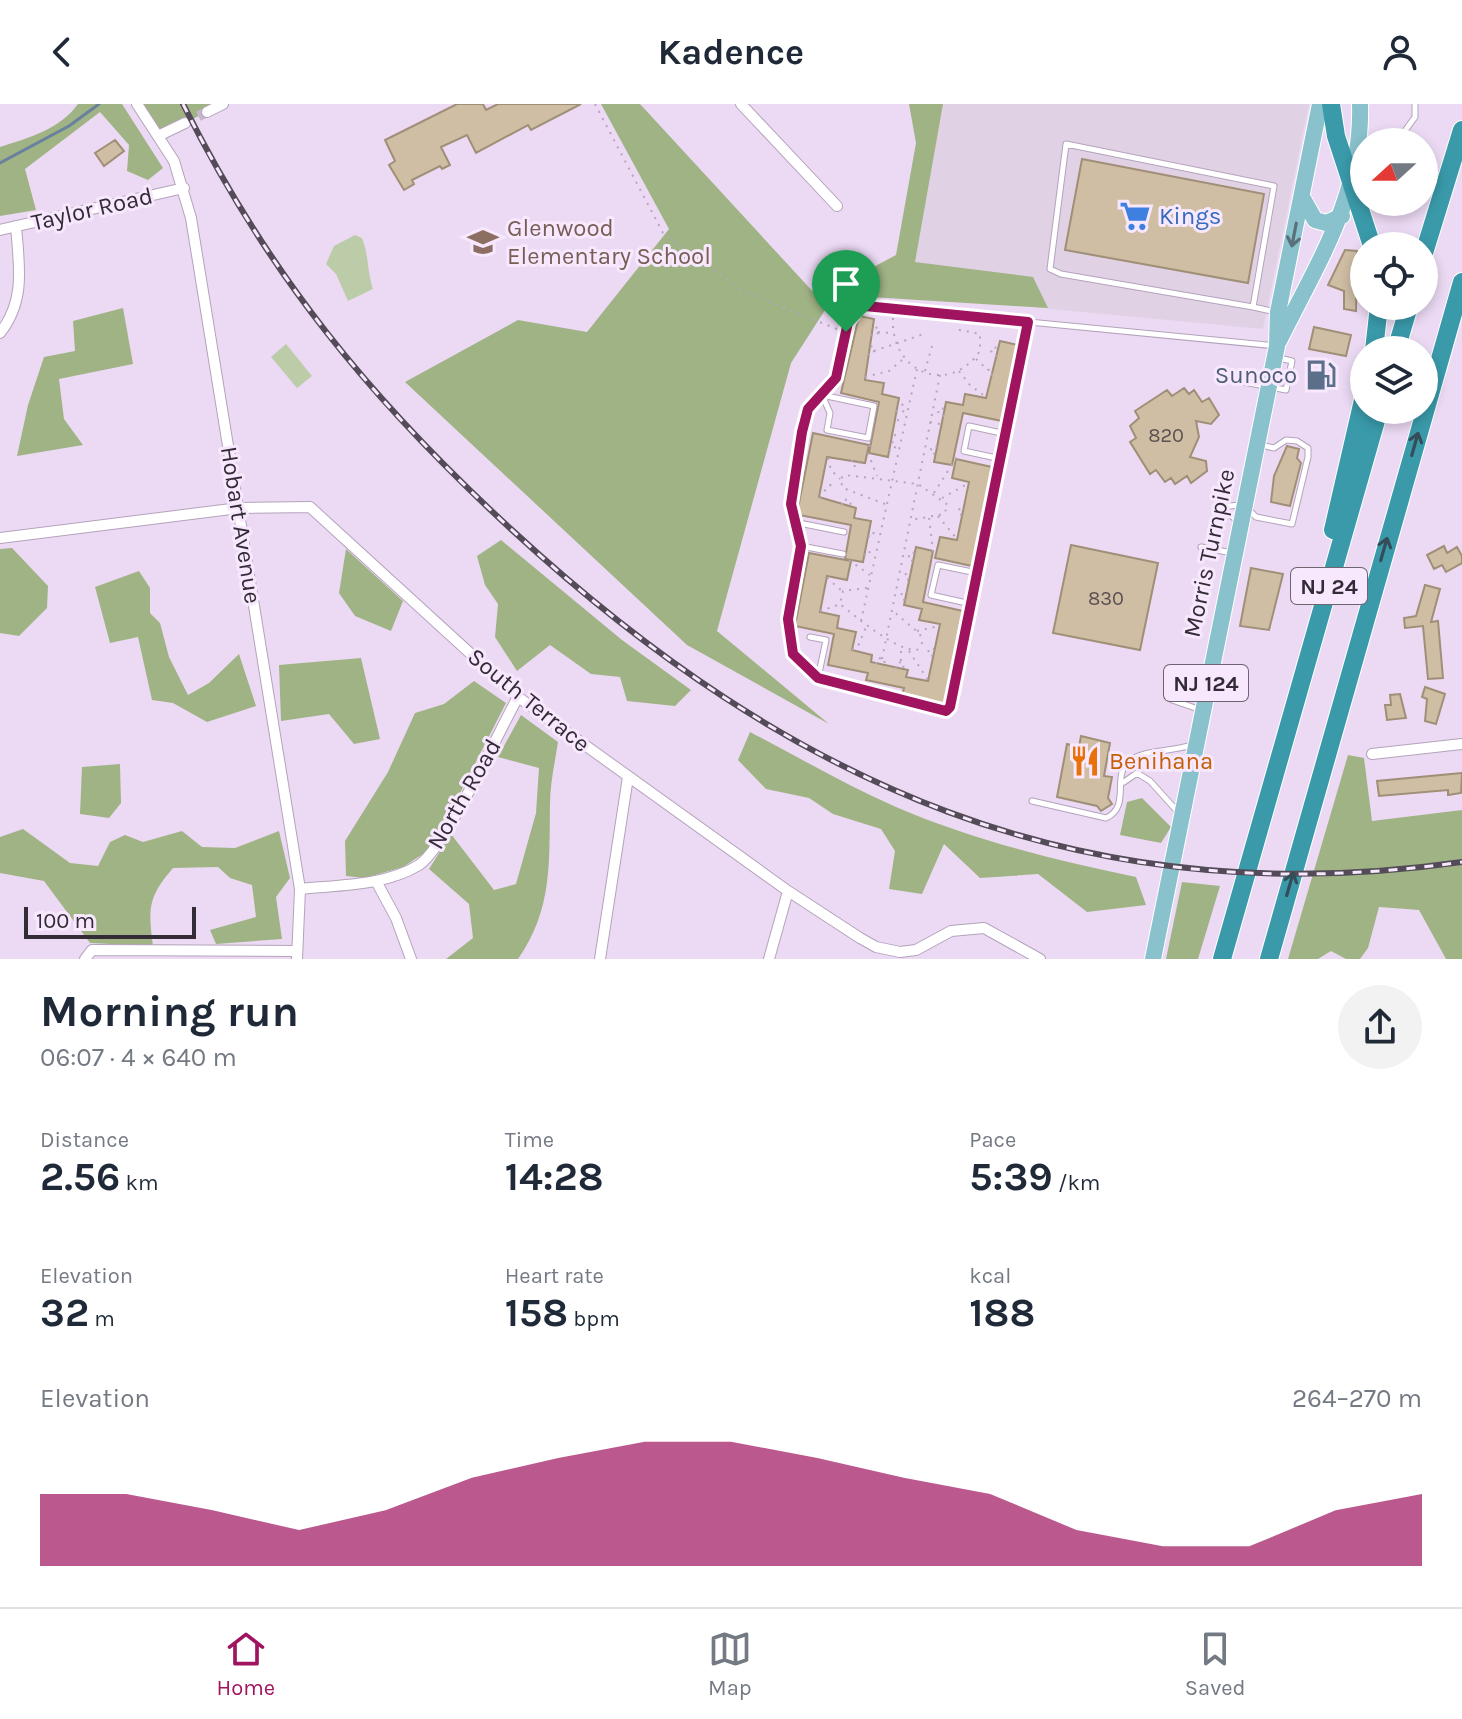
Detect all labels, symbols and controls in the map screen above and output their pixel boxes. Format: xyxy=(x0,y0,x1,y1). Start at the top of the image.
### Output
icon: back xyxy=(40,30,84,74)
icon: person xyxy=(1378,30,1422,74)
text: Kadence xyxy=(658,31,804,73)
north arrow xyxy=(1350,128,1438,216)
map controls xyxy=(1350,128,1438,424)
street label: Taylor Road xyxy=(29,181,155,237)
supermarket icon: Kings xyxy=(1118,199,1152,233)
place label: Kings xyxy=(1159,202,1221,230)
place label: Glenwood Elementary School xyxy=(507,214,711,270)
one-way arrow xyxy=(1285,222,1300,248)
school or university icon: Glenwood Elementary School xyxy=(466,225,500,259)
button: locate xyxy=(1350,232,1438,320)
pin xyxy=(812,250,880,332)
icon: arrive xyxy=(824,262,868,306)
button: layers xyxy=(1350,336,1438,424)
fuel station icon: Sunoco xyxy=(1304,358,1338,392)
place label: Sunoco xyxy=(1215,361,1297,389)
house number: 820 xyxy=(1148,424,1184,447)
one-way arrow xyxy=(1409,432,1423,457)
street label: Hobart Avenue xyxy=(215,444,267,606)
street label: Morris Turnpike xyxy=(1177,466,1241,640)
one-way arrow xyxy=(1377,537,1392,563)
road number: NJ 24 xyxy=(1291,568,1367,604)
house number: 830 xyxy=(1088,587,1124,610)
street label: South Terrace xyxy=(462,642,596,758)
road number: NJ 124 xyxy=(1164,665,1248,701)
street label: North Road xyxy=(421,734,507,854)
restaurant icon: Benihana xyxy=(1068,744,1102,778)
place label: Benihana xyxy=(1109,747,1213,775)
one-way arrow xyxy=(1284,872,1299,897)
scale bar xyxy=(24,903,196,939)
text: 100 m xyxy=(36,908,95,934)
button: share xyxy=(1338,985,1422,1069)
text: Morning run xyxy=(40,986,299,1037)
text: 06:07 · 4 × 640 m xyxy=(40,1042,237,1073)
text: Distance xyxy=(40,1127,129,1153)
text: Time xyxy=(505,1127,554,1153)
text: Pace xyxy=(969,1127,1016,1153)
text: 2.56 xyxy=(40,1153,120,1200)
text: 14:28 xyxy=(505,1153,604,1200)
text: 5:39 xyxy=(969,1153,1053,1200)
text: km xyxy=(120,1170,159,1196)
text: /km xyxy=(1053,1170,1100,1196)
text: Elevation xyxy=(40,1263,133,1289)
text: Heart rate xyxy=(505,1263,604,1289)
text: kcal xyxy=(969,1263,1011,1289)
text: 32 xyxy=(40,1289,89,1336)
text: 158 xyxy=(505,1289,568,1336)
text: 188 xyxy=(969,1289,1035,1336)
text: m xyxy=(89,1306,115,1332)
text: bpm xyxy=(568,1306,620,1332)
text: Elevation xyxy=(40,1383,150,1414)
text: 264–270 m xyxy=(1292,1383,1422,1414)
tab: Home xyxy=(216,1627,275,1701)
tab: Map xyxy=(708,1627,752,1701)
tab: Saved xyxy=(1185,1627,1246,1701)

